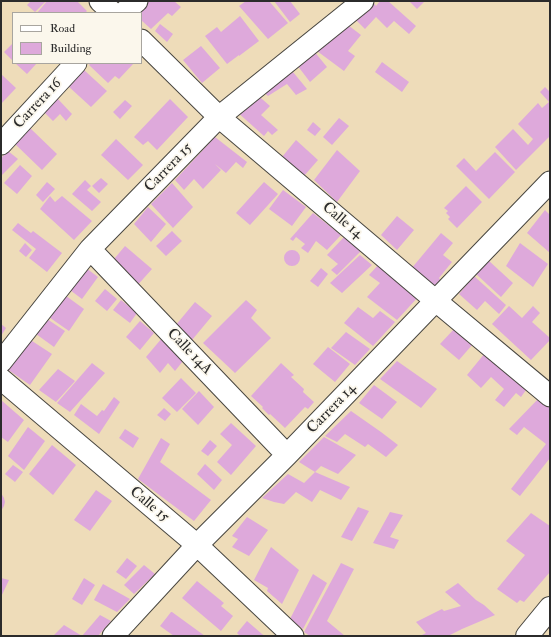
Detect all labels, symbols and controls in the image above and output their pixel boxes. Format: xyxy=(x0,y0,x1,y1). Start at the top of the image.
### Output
legend xyxy=(12,12,142,64)
text: Road xyxy=(50,21,75,36)
text: Building xyxy=(50,41,91,56)
street label: Carrera 16 xyxy=(10,75,66,133)
street label: Carrera 15 xyxy=(141,140,197,196)
street label: Calle 14 xyxy=(318,199,366,243)
street label: Calle 14A xyxy=(163,325,215,379)
street label: Carrera 14 xyxy=(304,380,360,438)
street label: Calle 15 xyxy=(126,483,172,527)

